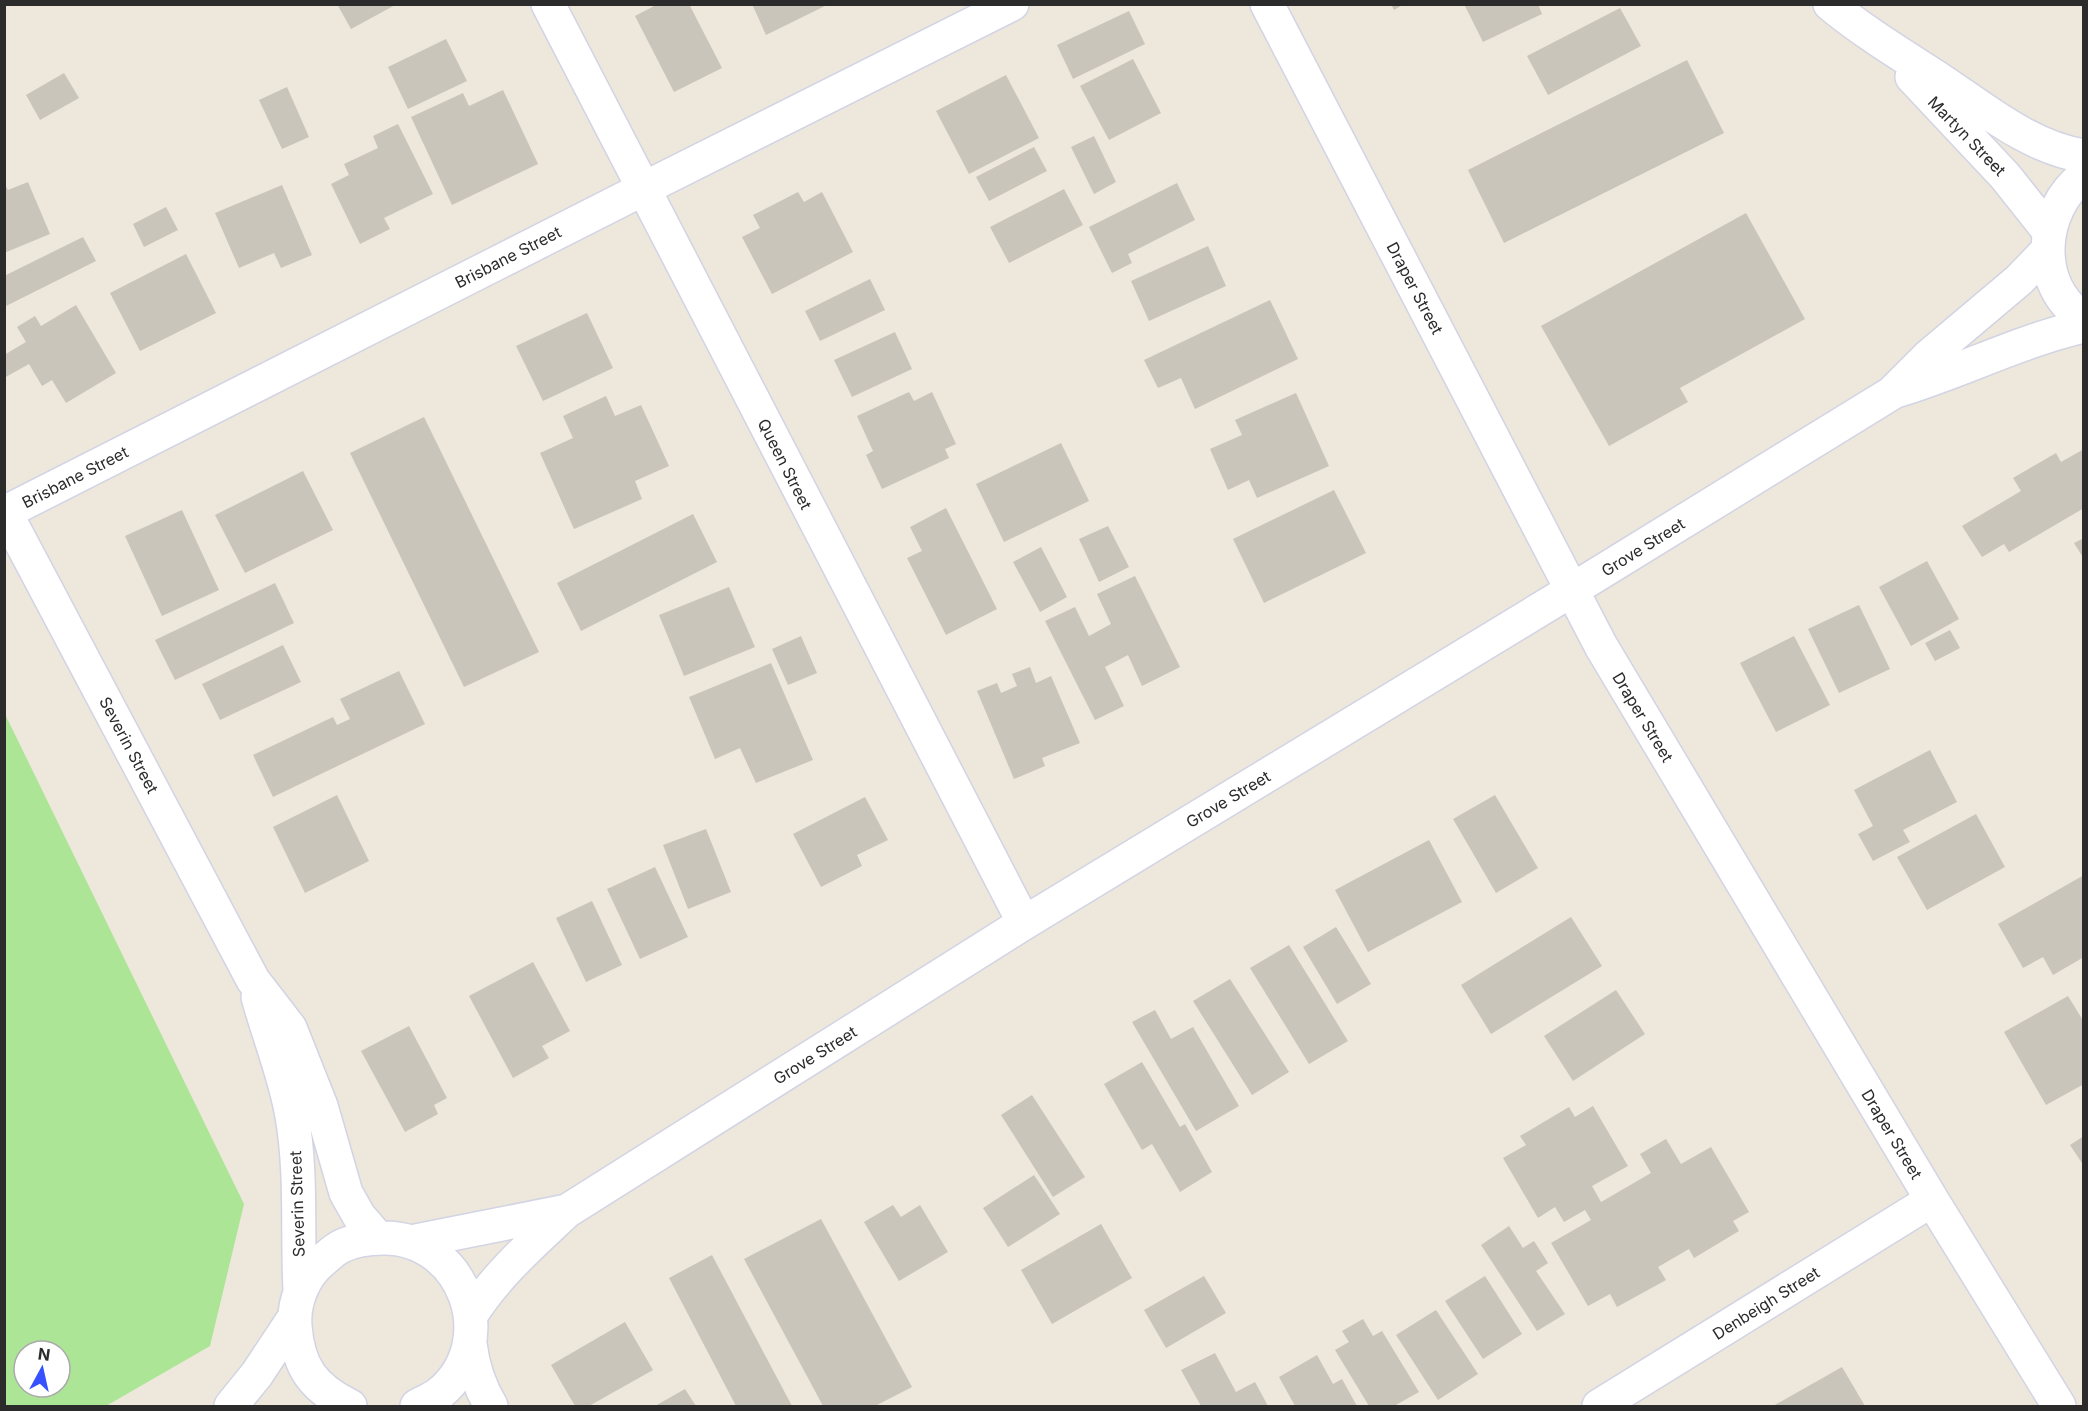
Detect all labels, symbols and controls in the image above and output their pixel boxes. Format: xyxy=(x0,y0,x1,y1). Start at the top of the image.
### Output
street label: Martyn Street xyxy=(1924,92,2010,180)
street label: Brisbane Street xyxy=(452,222,564,292)
street label: Draper Street xyxy=(1382,239,1448,337)
street label: Queen Street xyxy=(754,415,816,513)
street label: Brisbane Street xyxy=(19,442,131,512)
street label: Grove Street xyxy=(1598,513,1688,581)
street label: Draper Street xyxy=(1608,668,1678,766)
street label: Severin Street xyxy=(95,693,163,797)
street label: Grove Street xyxy=(1182,766,1274,832)
street label: Grove Street xyxy=(770,1021,860,1089)
street label: Draper Street xyxy=(1857,1085,1927,1183)
street label: Severin Street xyxy=(285,1150,309,1258)
street label: Denbeigh Street xyxy=(1709,1262,1823,1344)
north arrow xyxy=(12,1339,72,1399)
text: N xyxy=(37,1343,52,1365)

